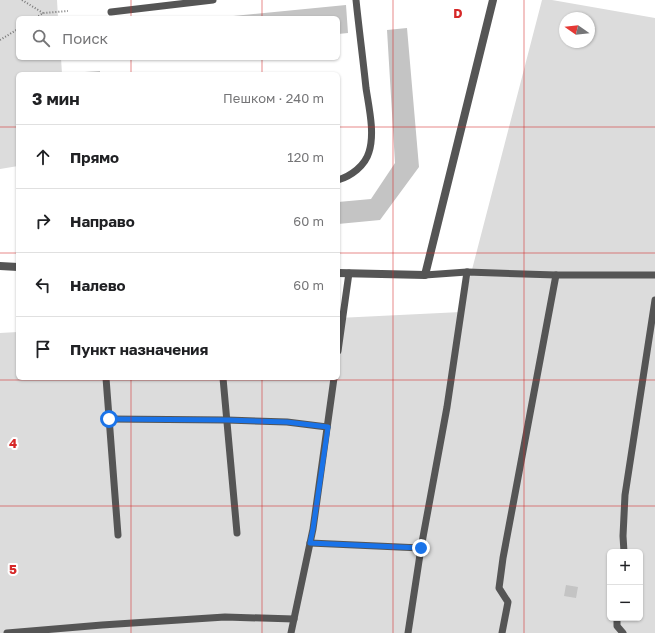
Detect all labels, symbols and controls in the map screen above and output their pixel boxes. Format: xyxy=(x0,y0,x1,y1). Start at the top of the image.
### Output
text: D xyxy=(453,5,463,21)
north arrow xyxy=(559,12,595,48)
search box xyxy=(16,16,340,60)
icon: search xyxy=(30,27,52,49)
text: Поиск xyxy=(62,29,108,47)
text: 3 мин xyxy=(32,88,80,109)
text: Пешком · 240 m xyxy=(223,90,324,106)
icon: ahead xyxy=(32,146,54,168)
text: Прямо xyxy=(70,148,119,166)
text: 120 m xyxy=(287,149,324,165)
icon: right xyxy=(32,210,54,232)
text: Направо xyxy=(70,212,135,230)
text: 60 m xyxy=(293,213,324,229)
icon: left xyxy=(32,274,54,296)
text: Налево xyxy=(70,276,126,294)
text: 60 m xyxy=(293,277,324,293)
icon: arrive xyxy=(32,338,54,360)
text: Пункт назначения xyxy=(70,340,208,358)
route start xyxy=(100,410,118,428)
text: 4 xyxy=(9,435,17,451)
route end xyxy=(412,539,430,557)
map controls xyxy=(607,549,643,621)
button: + xyxy=(607,549,643,585)
text: 5 xyxy=(9,561,17,577)
button: − xyxy=(607,585,643,621)

